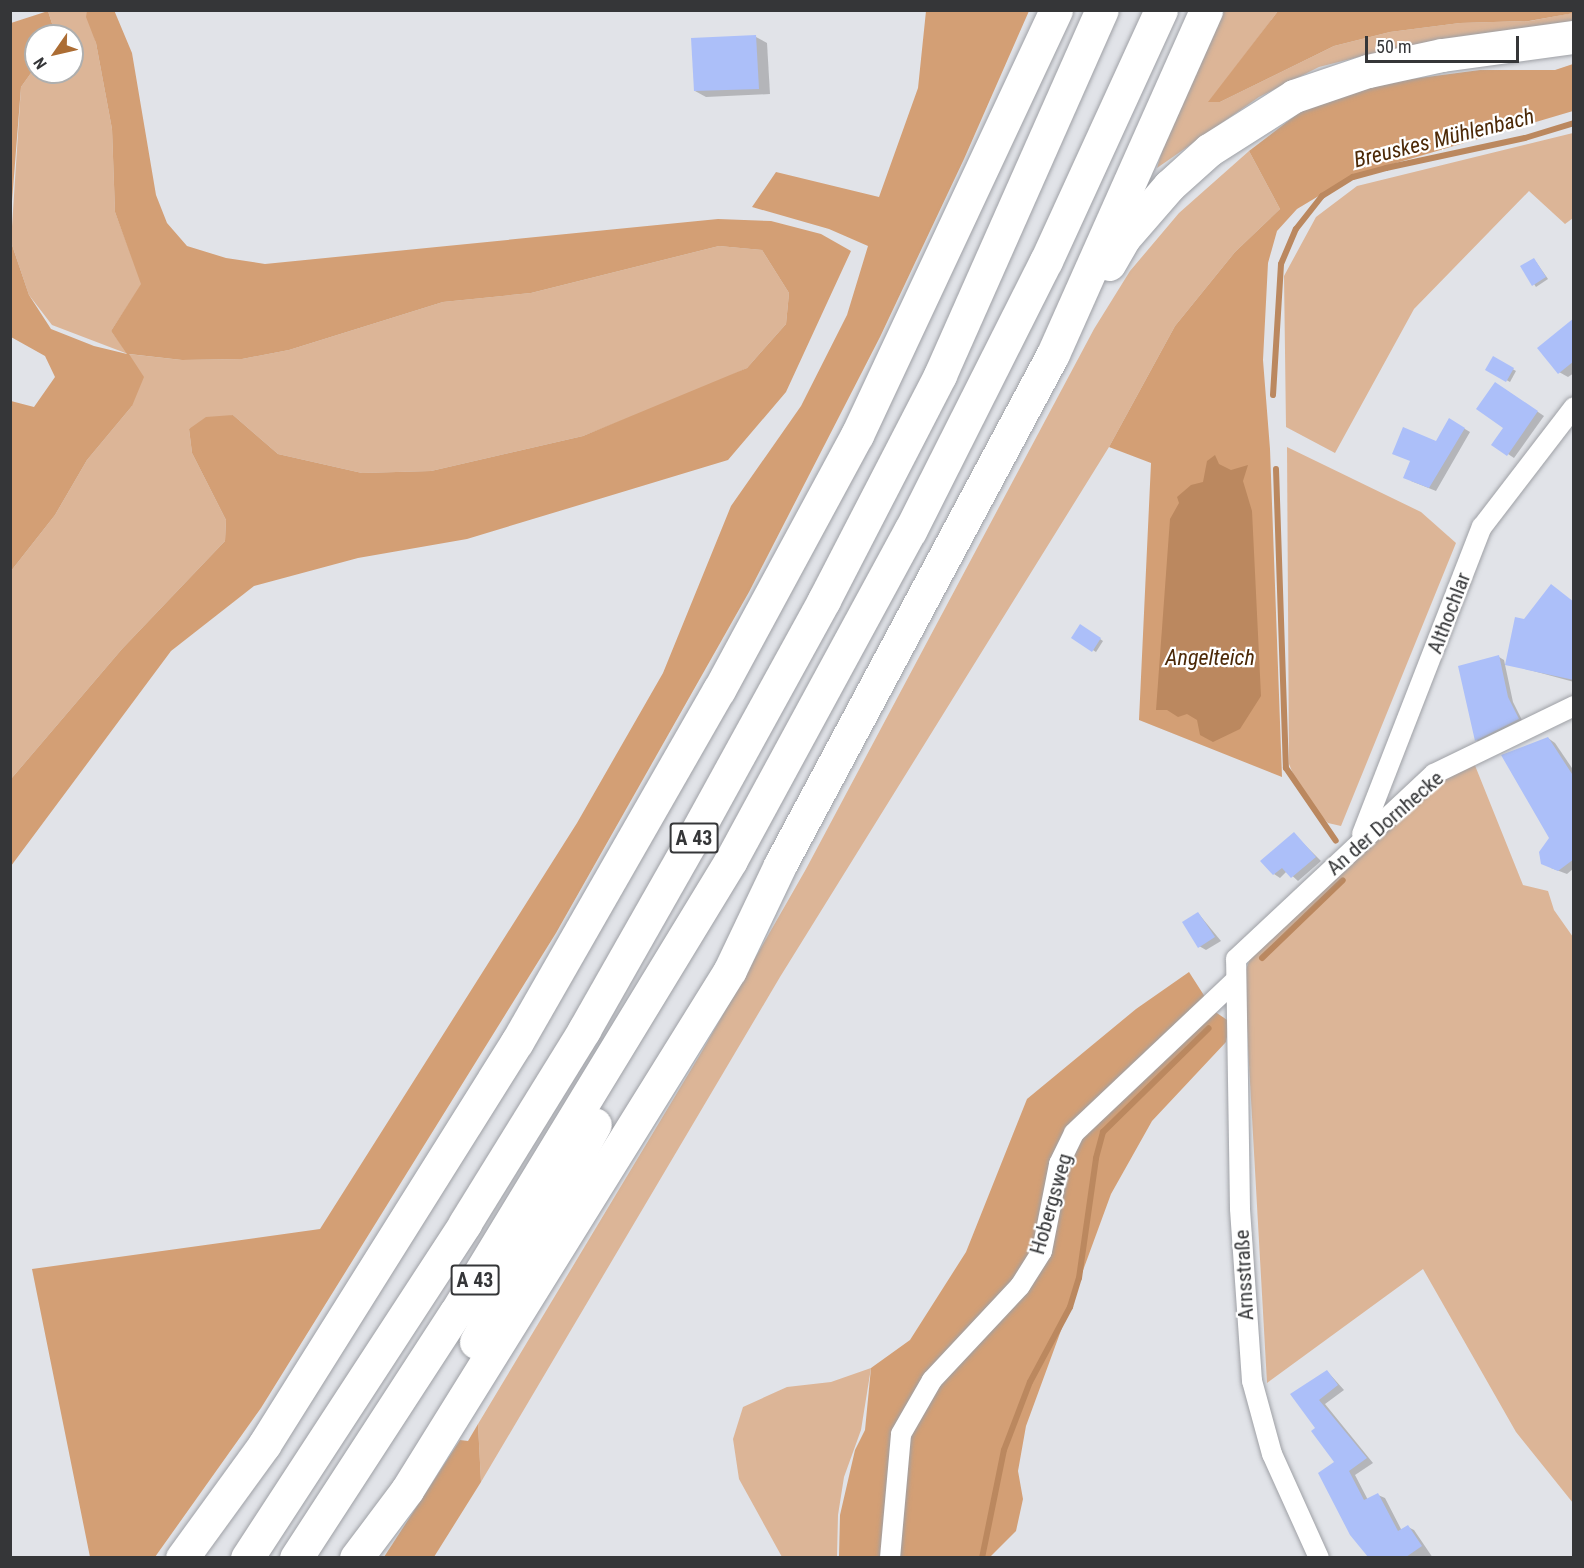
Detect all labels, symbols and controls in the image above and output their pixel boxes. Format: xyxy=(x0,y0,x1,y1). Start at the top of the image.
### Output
north arrow xyxy=(24,24,84,84)
scale bar xyxy=(1368,24,1522,62)
text: 50 m xyxy=(1376,36,1411,57)
text: N xyxy=(30,54,51,73)
water label: Breuskes Mühlenbach xyxy=(1351,103,1537,173)
street label: Althochlar xyxy=(1422,569,1476,657)
water label: Angelteich xyxy=(1165,645,1255,671)
street label: An der Dornhecke xyxy=(1321,765,1449,881)
road number: A 43 xyxy=(668,821,720,855)
street label: Hobergsweg xyxy=(1025,1151,1077,1257)
street label: Arnsstraße xyxy=(1229,1229,1259,1321)
road number: A 43 xyxy=(450,1263,500,1297)

